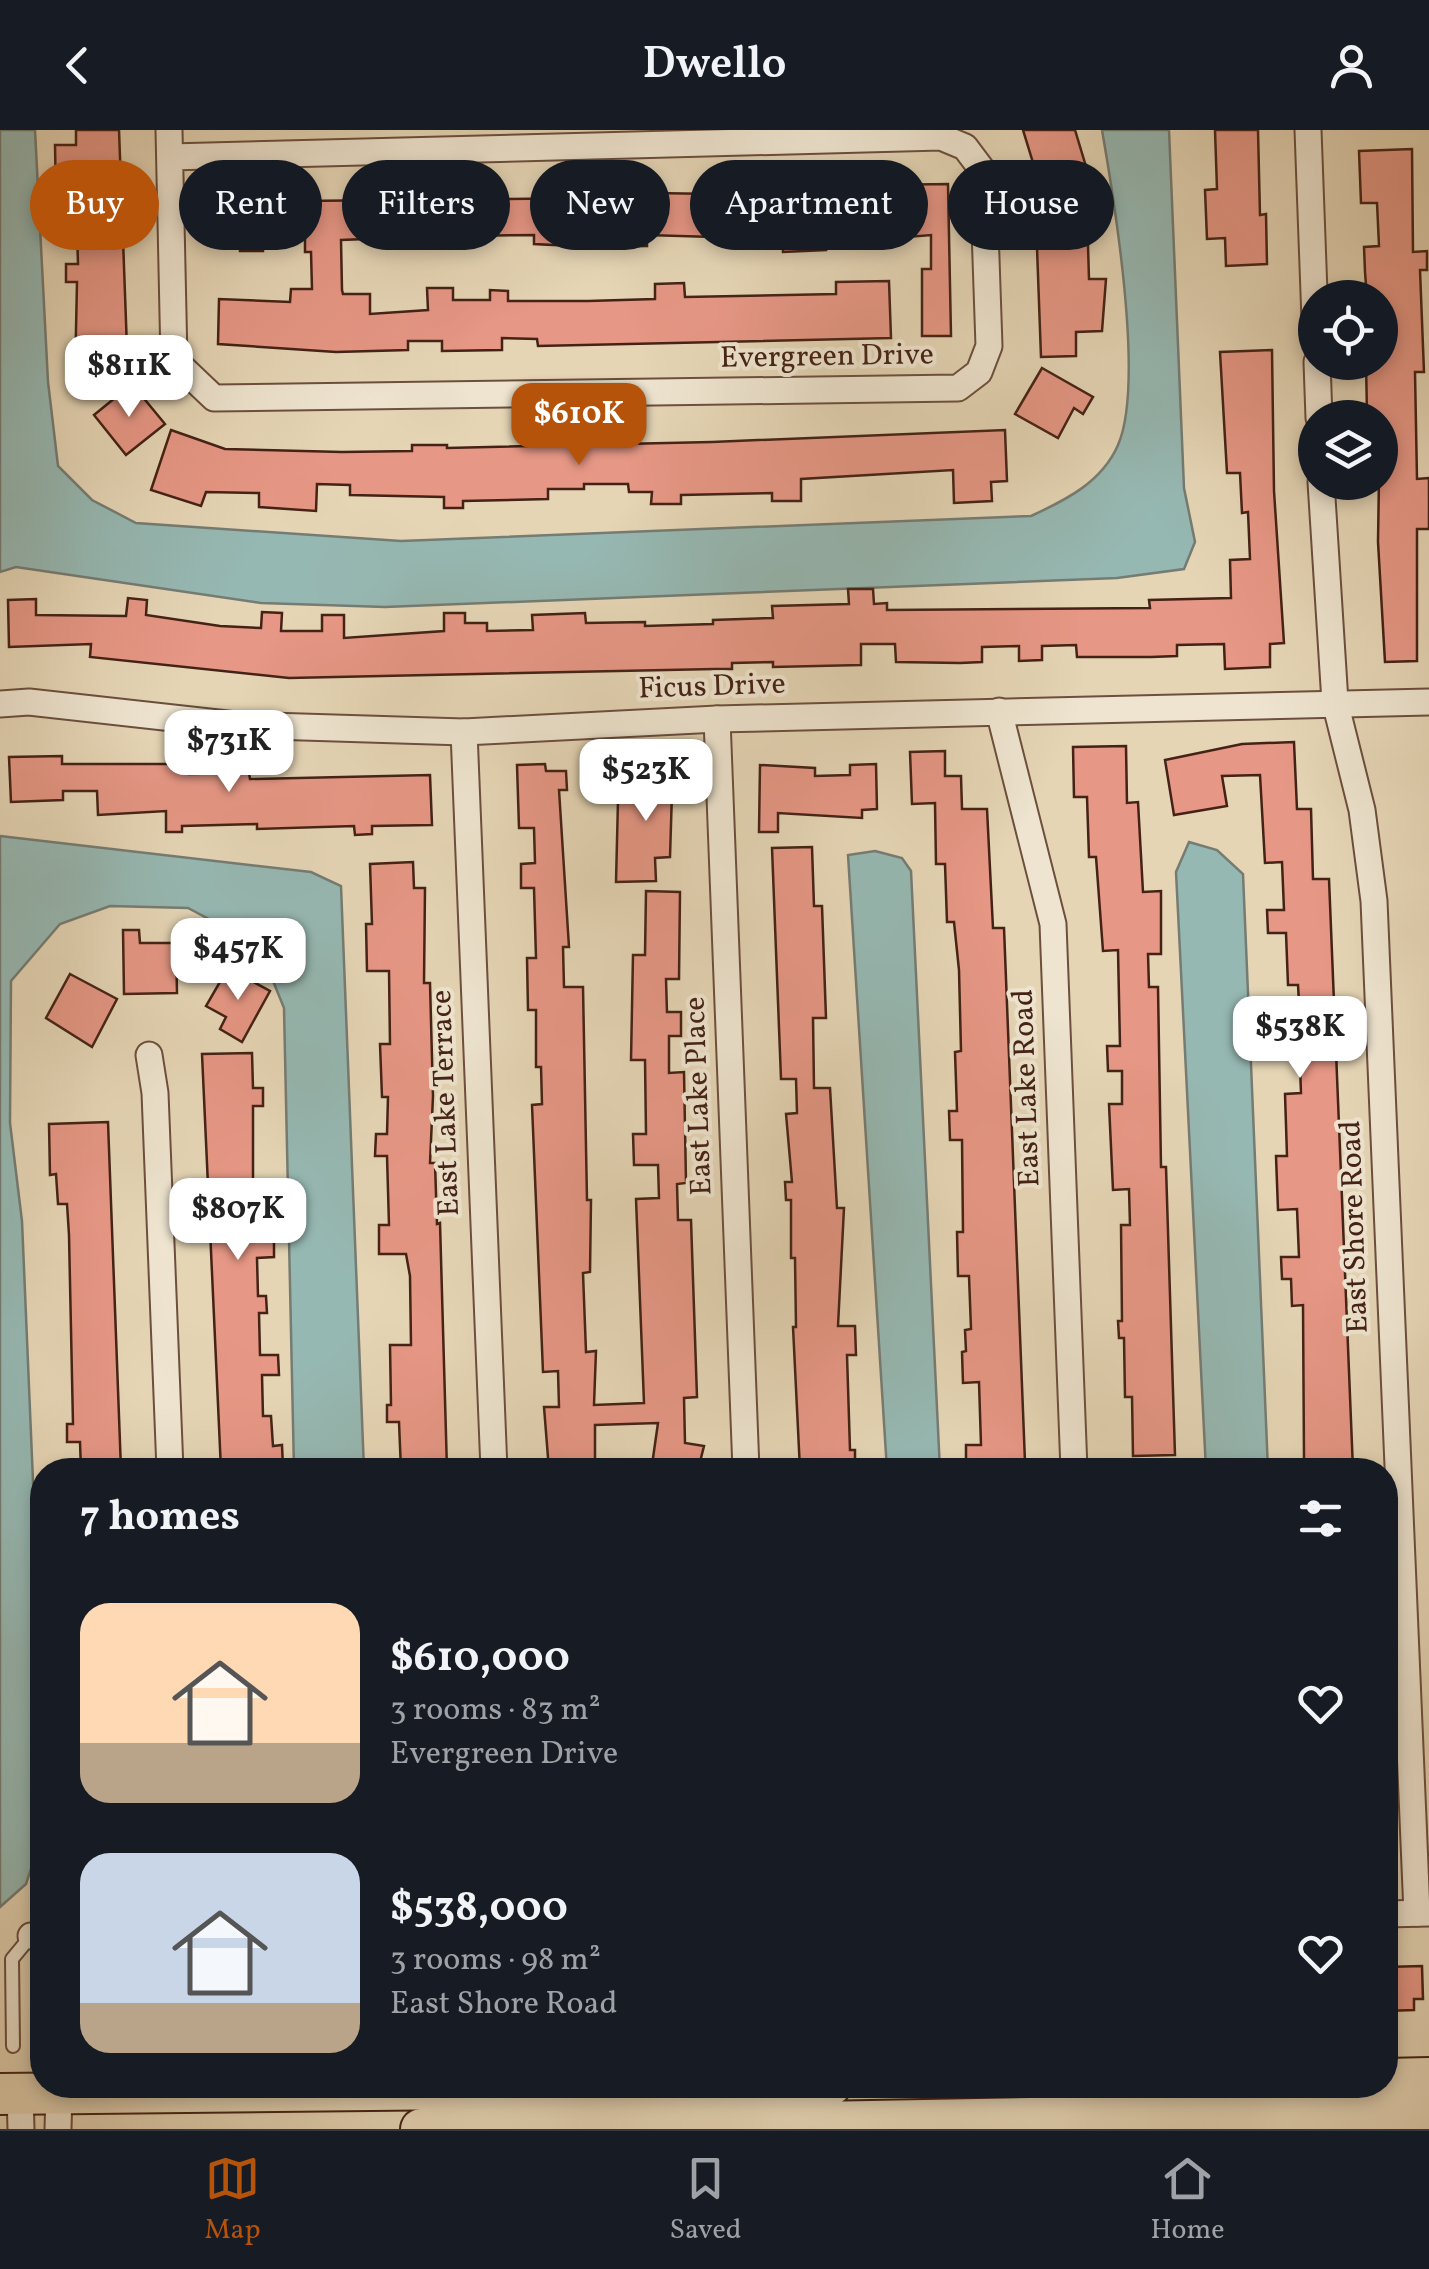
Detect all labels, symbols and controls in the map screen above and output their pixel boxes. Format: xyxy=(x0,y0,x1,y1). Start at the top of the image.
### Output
text: Dwello xyxy=(642,34,787,97)
icon: back xyxy=(50,38,105,93)
icon: person xyxy=(1324,38,1379,93)
chip: Buy xyxy=(30,160,159,250)
chip: Rent xyxy=(179,160,322,250)
chip: Filters xyxy=(342,160,510,250)
chip: New xyxy=(530,160,670,250)
chip: Apartment xyxy=(690,160,928,250)
chip: House xyxy=(948,160,1114,250)
map controls xyxy=(1298,280,1398,500)
button: locate xyxy=(1298,280,1398,380)
street label: Evergreen Drive xyxy=(720,334,934,380)
pin: $811K xyxy=(59,335,199,420)
text: $811K xyxy=(87,345,171,389)
pin: $610K xyxy=(509,383,649,468)
text: $610K xyxy=(533,393,625,437)
button: layers xyxy=(1298,400,1398,500)
street label: Ficus Drive xyxy=(638,663,786,711)
pin: $731K xyxy=(159,710,299,795)
text: $731K xyxy=(186,720,272,764)
pin: $523K xyxy=(576,739,716,824)
text: $523K xyxy=(602,749,690,793)
pin: $457K xyxy=(168,918,308,1003)
text: $457K xyxy=(193,928,283,972)
street label: East Lake Road xyxy=(1003,988,1051,1188)
street label: East Lake Terrace xyxy=(421,989,471,1217)
street label: East Lake Place xyxy=(675,996,723,1196)
pin: $538K xyxy=(1230,996,1370,1081)
text: $538K xyxy=(1255,1006,1345,1050)
street label: East Shore Road xyxy=(1330,1120,1380,1334)
pin: $807K xyxy=(168,1178,308,1263)
text: $807K xyxy=(191,1188,285,1232)
text: 7 homes xyxy=(80,1489,240,1548)
icon: filters xyxy=(1293,1491,1348,1546)
text: $610,000 xyxy=(390,1630,570,1689)
icon: home xyxy=(160,1643,280,1763)
icon: heart xyxy=(1293,1676,1348,1731)
text: 3 rooms · 83 m² xyxy=(390,1689,601,1733)
text: Evergreen Drive xyxy=(390,1733,618,1777)
text: $538,000 xyxy=(390,1880,568,1939)
icon: home xyxy=(160,1893,280,2013)
icon: heart xyxy=(1293,1926,1348,1981)
text: 3 rooms · 98 m² xyxy=(390,1939,601,1983)
text: East Shore Road xyxy=(390,1983,618,2027)
tab: Map xyxy=(204,2151,261,2250)
tab: Saved xyxy=(669,2151,742,2250)
tab: Home xyxy=(1150,2151,1225,2250)

